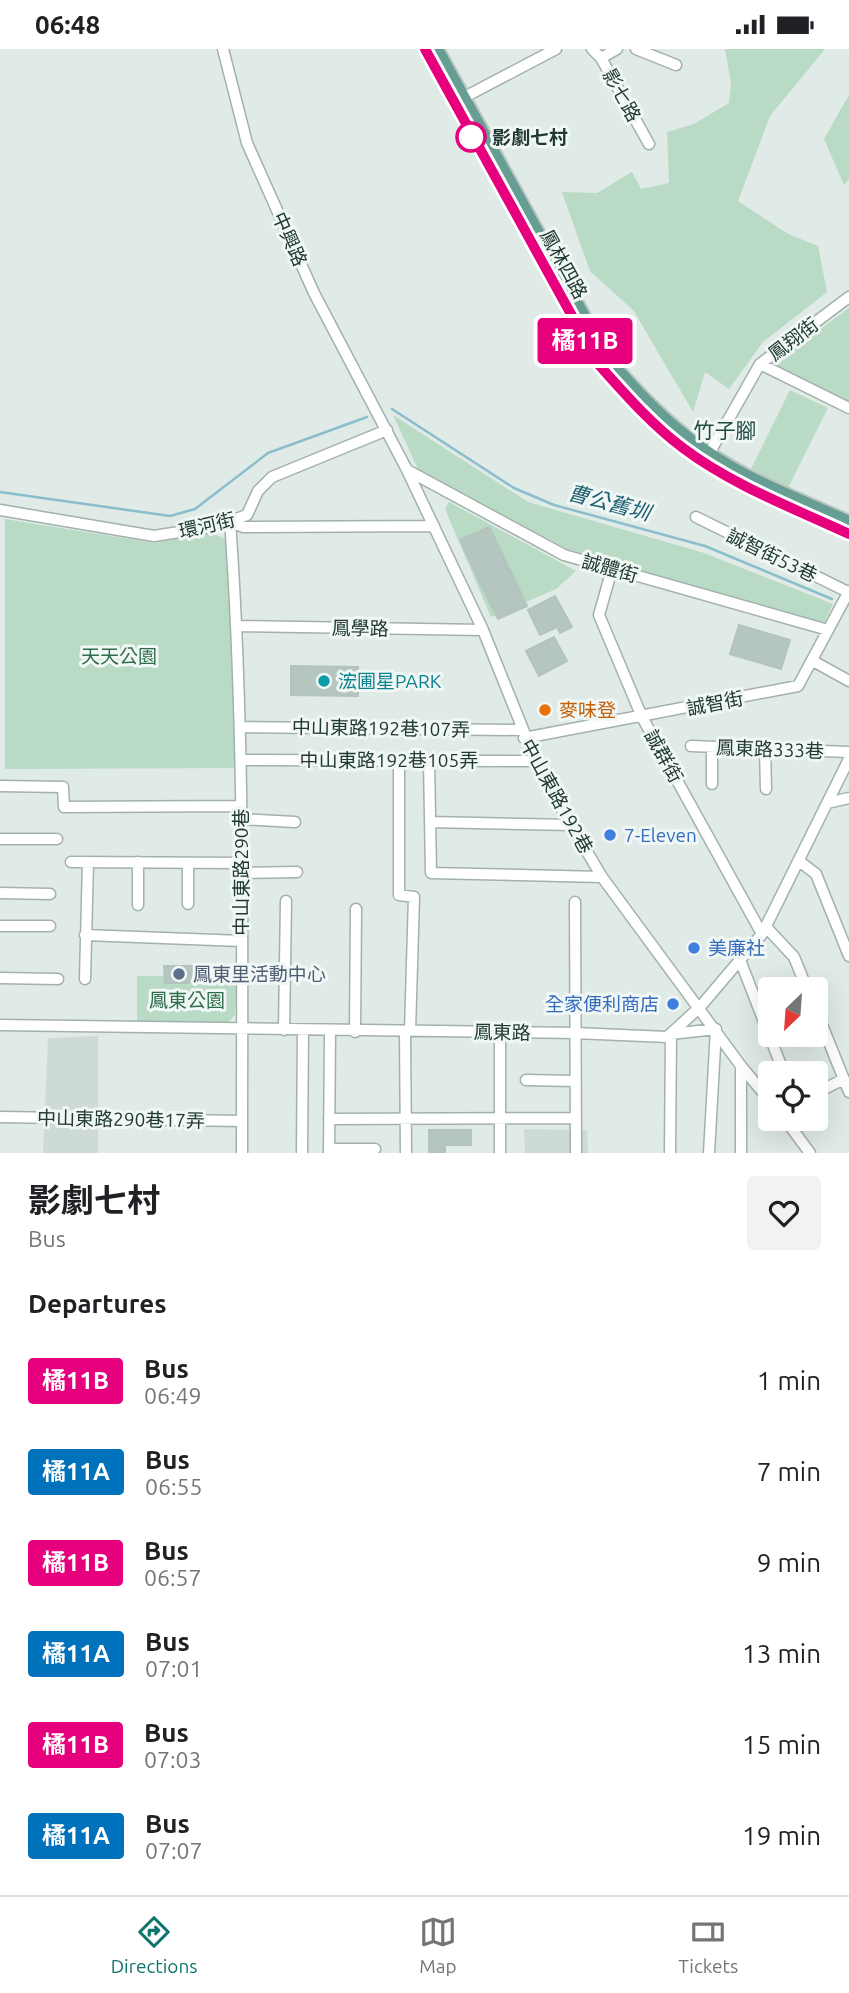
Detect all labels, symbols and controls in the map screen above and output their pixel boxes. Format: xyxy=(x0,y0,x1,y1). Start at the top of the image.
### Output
text: 06:48 xyxy=(35,10,100,39)
street label: 影七路 xyxy=(599,65,645,125)
marker: 影劇七村 xyxy=(456,122,486,152)
place label: 影劇七村 xyxy=(492,126,568,148)
street label: 中興路 xyxy=(268,208,312,270)
street label: 鳳林四路 xyxy=(536,225,592,303)
street label: 鳳翔街 xyxy=(764,313,822,365)
line badge: 橘11B xyxy=(536,318,634,364)
text: 橘11B xyxy=(552,327,618,354)
district label: 竹子腳 xyxy=(694,418,757,442)
water label: 曹公舊圳 xyxy=(566,480,656,525)
street label: 環河街 xyxy=(177,508,237,542)
street label: 誠智街53巷 xyxy=(723,524,821,586)
street label: 誠體街 xyxy=(580,550,640,586)
street label: 鳳學路 xyxy=(331,617,389,639)
park label: 天天公園 xyxy=(81,645,157,667)
place label: 浤圃星PARK xyxy=(338,670,442,692)
marker: 浤圃星PARK xyxy=(316,673,332,689)
street label: 誠智街 xyxy=(685,687,745,719)
place label: 麥味登 xyxy=(559,699,616,721)
marker: 麥味登 xyxy=(537,702,553,718)
street label: 中山東路192巷107弄 xyxy=(292,715,470,741)
street label: 誠群街 xyxy=(641,726,687,786)
street label: 中山東路192巷 xyxy=(517,735,597,857)
street label: 鳳東路333巷 xyxy=(716,736,824,762)
street label: 中山東路192巷105弄 xyxy=(300,749,478,771)
street label: 中山東路290巷 xyxy=(230,808,252,936)
place label: 7-Eleven xyxy=(624,824,697,846)
marker: 7-Eleven xyxy=(602,827,618,843)
place label: 美廉社 xyxy=(708,937,765,959)
marker: 美廉社 xyxy=(686,940,702,956)
place label: 鳳東里活動中心 xyxy=(193,963,326,985)
marker: 鳳東里活動中心 xyxy=(171,966,187,982)
north arrow xyxy=(758,977,828,1047)
map controls xyxy=(758,977,828,1131)
park label: 鳳東公園 xyxy=(149,989,225,1011)
place label: 全家便利商店 xyxy=(545,993,659,1015)
marker: 全家便利商店 xyxy=(665,996,681,1012)
street label: 鳳東路 xyxy=(473,1021,531,1043)
button: locate xyxy=(758,1061,828,1131)
street label: 中山東路290巷17弄 xyxy=(37,1107,205,1131)
button: heart xyxy=(747,1176,821,1250)
text: 影劇七村 xyxy=(28,1181,160,1218)
text: Bus xyxy=(28,1226,66,1251)
text: Departures xyxy=(28,1289,166,1318)
text: Bus xyxy=(144,1354,189,1383)
text: 1 min xyxy=(757,1366,821,1395)
text: 橘11B xyxy=(42,1367,109,1394)
text: 06:49 xyxy=(144,1383,202,1408)
text: Bus xyxy=(145,1445,190,1474)
text: 7 min xyxy=(757,1457,821,1486)
text: 橘11A xyxy=(42,1458,110,1485)
text: 06:55 xyxy=(145,1474,203,1499)
text: Bus xyxy=(144,1536,189,1565)
text: 9 min xyxy=(757,1548,821,1577)
text: 橘11B xyxy=(42,1549,109,1576)
text: 06:57 xyxy=(144,1565,202,1590)
text: Bus xyxy=(145,1627,190,1656)
text: 13 min xyxy=(742,1639,821,1668)
text: 橘11A xyxy=(42,1640,110,1667)
text: 07:01 xyxy=(145,1656,203,1681)
text: Bus xyxy=(144,1718,189,1747)
text: 15 min xyxy=(742,1730,821,1759)
text: 橘11B xyxy=(42,1731,109,1758)
text: 07:03 xyxy=(144,1747,202,1772)
text: Bus xyxy=(145,1809,190,1838)
text: 19 min xyxy=(742,1821,821,1850)
text: 橘11A xyxy=(42,1822,110,1849)
text: 07:07 xyxy=(145,1838,203,1863)
tab: Directions xyxy=(111,1913,198,1977)
tab: Map xyxy=(419,1913,457,1977)
tab: Tickets xyxy=(678,1913,738,1977)

